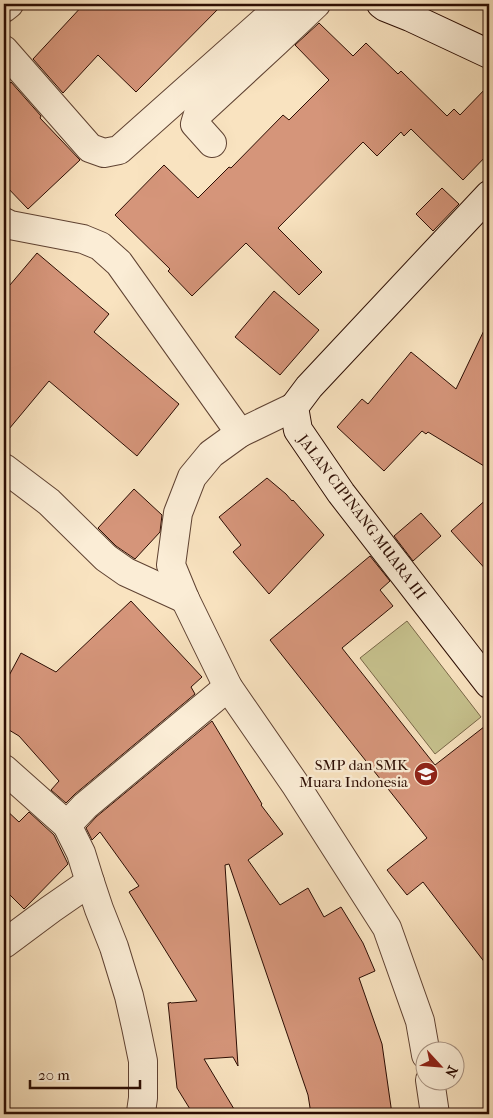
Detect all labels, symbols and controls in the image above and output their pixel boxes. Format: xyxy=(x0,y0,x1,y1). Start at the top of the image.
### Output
street label: JALAN CIPINANG MUARA III xyxy=(293,430,430,603)
place label: SMP dan SMK Muara Indonesia xyxy=(299,756,409,791)
school or university icon: SMP dan SMK Muara Indonesia xyxy=(413,761,439,787)
north arrow xyxy=(416,1040,466,1090)
scale bar xyxy=(30,1058,140,1090)
text: N xyxy=(441,1063,461,1080)
text: 20 m xyxy=(38,1066,70,1084)

